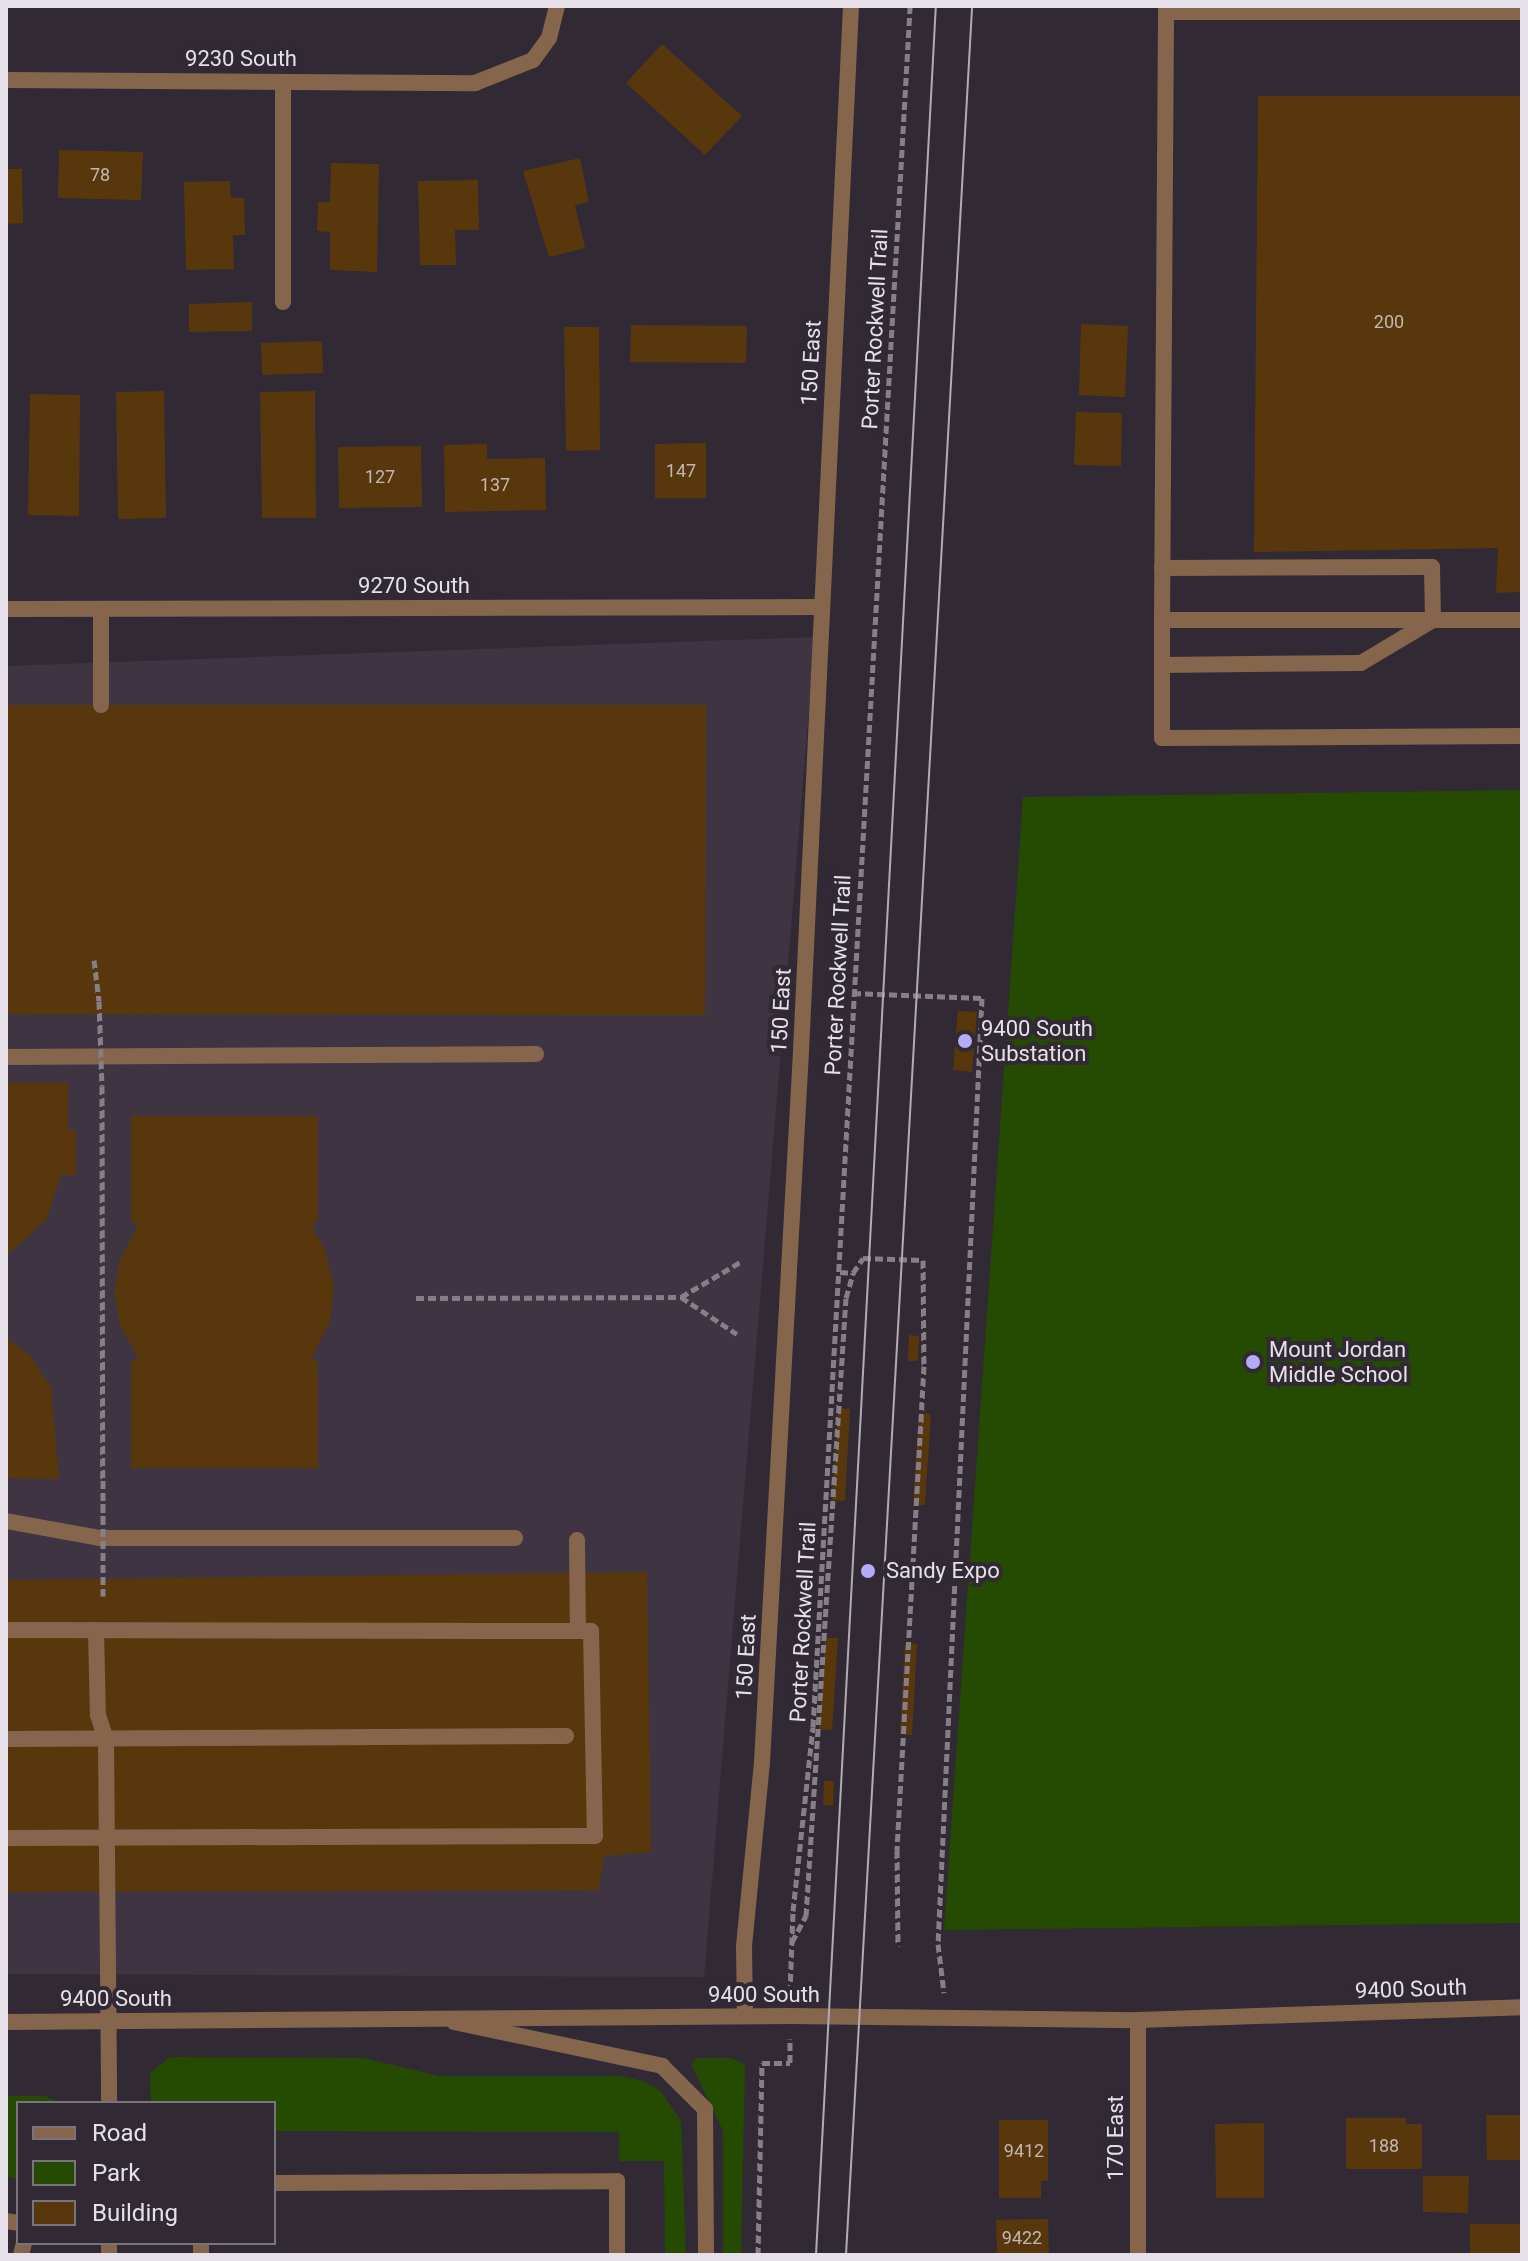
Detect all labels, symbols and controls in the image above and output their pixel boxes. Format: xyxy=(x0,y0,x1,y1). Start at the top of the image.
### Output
street label: 9230 South xyxy=(185,46,297,72)
house number: 78 xyxy=(90,164,110,186)
street label: Porter Rockwell Trail xyxy=(857,228,893,430)
house number: 200 xyxy=(1374,311,1404,333)
street label: 150 East xyxy=(796,320,826,406)
house number: 147 xyxy=(666,460,696,482)
house number: 127 xyxy=(365,466,395,488)
house number: 137 xyxy=(480,474,510,496)
street label: 9270 South xyxy=(358,573,470,599)
street label: Porter Rockwell Trail xyxy=(820,874,856,1076)
street label: 150 East xyxy=(766,968,796,1054)
place label: 9400 South Substation xyxy=(981,1015,1093,1066)
marker: 9400 South Substation xyxy=(956,1032,974,1050)
place label: Mount Jordan Middle School xyxy=(1269,1336,1408,1388)
marker: Mount Jordan Middle School xyxy=(1244,1353,1262,1371)
street label: Porter Rockwell Trail xyxy=(785,1521,821,1723)
place label: Sandy Expo xyxy=(886,1558,1000,1584)
marker: Sandy Expo xyxy=(857,1560,879,1582)
street label: 150 East xyxy=(731,1614,761,1700)
street label: 9400 South xyxy=(1355,1974,1467,2004)
street label: 9400 South xyxy=(708,1982,820,2008)
street label: 9400 South xyxy=(60,1986,172,2012)
street label: 170 East xyxy=(1103,2095,1129,2181)
legend xyxy=(16,2101,276,2245)
text: Road xyxy=(92,2119,147,2147)
house number: 188 xyxy=(1369,2135,1399,2157)
house number: 9412 xyxy=(1004,2140,1044,2162)
text: Park xyxy=(92,2159,140,2187)
text: Building xyxy=(92,2199,178,2227)
house number: 9422 xyxy=(1002,2227,1042,2249)

